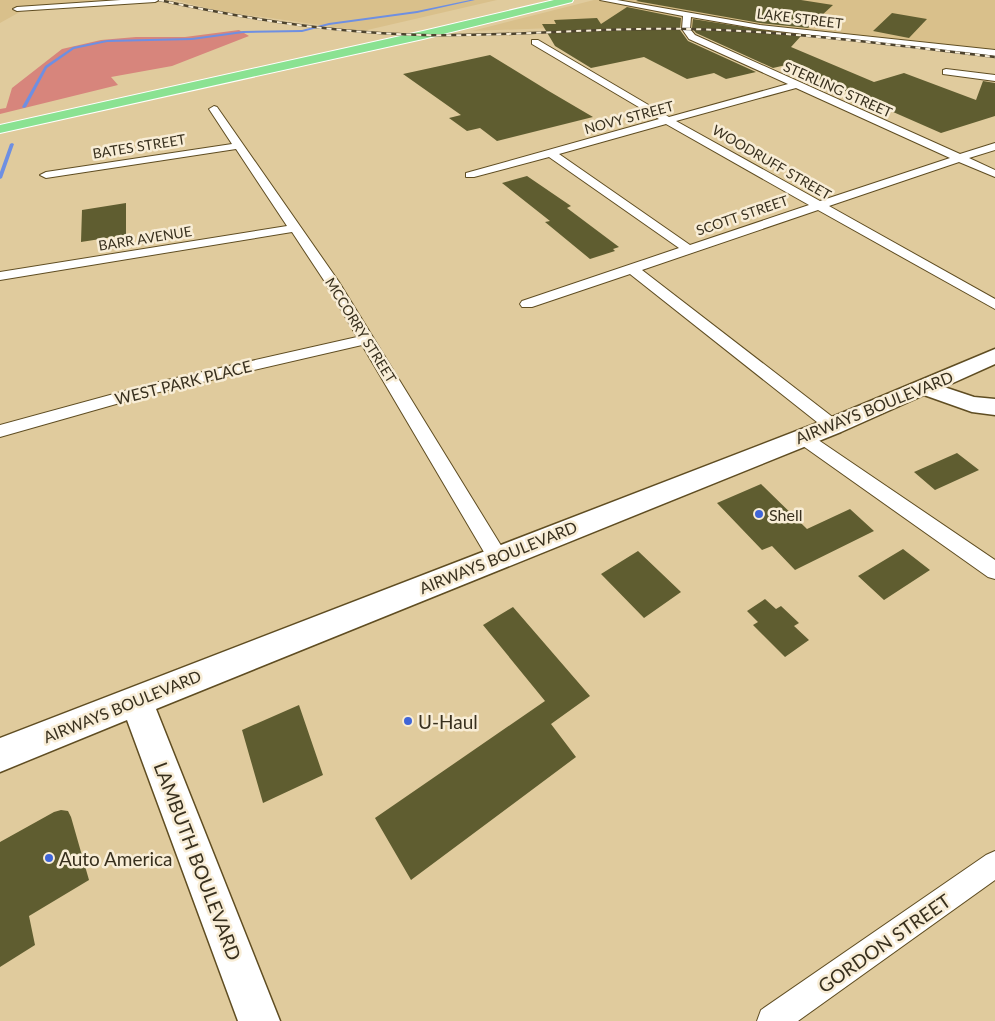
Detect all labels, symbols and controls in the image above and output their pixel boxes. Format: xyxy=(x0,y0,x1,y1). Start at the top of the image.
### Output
street label: LAKE STREET xyxy=(756,4,845,32)
street label: STERLING STREET xyxy=(781,57,896,121)
street label: NOVY STREET xyxy=(582,97,676,137)
street label: WOODRUFF STREET xyxy=(709,121,835,203)
street label: BATES STREET xyxy=(91,130,187,162)
street label: SCOTT STREET xyxy=(694,191,791,239)
street label: BARR AVENUE xyxy=(97,222,193,254)
street label: MCCORRY STREET xyxy=(322,274,401,386)
street label: WEST PARK PLACE xyxy=(113,356,253,408)
street label: AIRWAYS BOULEVARD xyxy=(792,367,956,447)
place label: Shell xyxy=(769,505,802,524)
marker: Shell xyxy=(753,508,765,520)
street label: AIRWAYS BOULEVARD xyxy=(416,517,580,597)
street label: AIRWAYS BOULEVARD xyxy=(40,666,204,746)
place label: U-Haul xyxy=(418,710,478,733)
marker: U-Haul xyxy=(402,715,414,727)
street label: LAMBUTH BOULEVARD xyxy=(150,759,246,963)
place label: Auto America xyxy=(59,847,172,870)
marker: Auto America xyxy=(43,852,55,864)
street label: GORDON STREET xyxy=(813,889,955,997)

